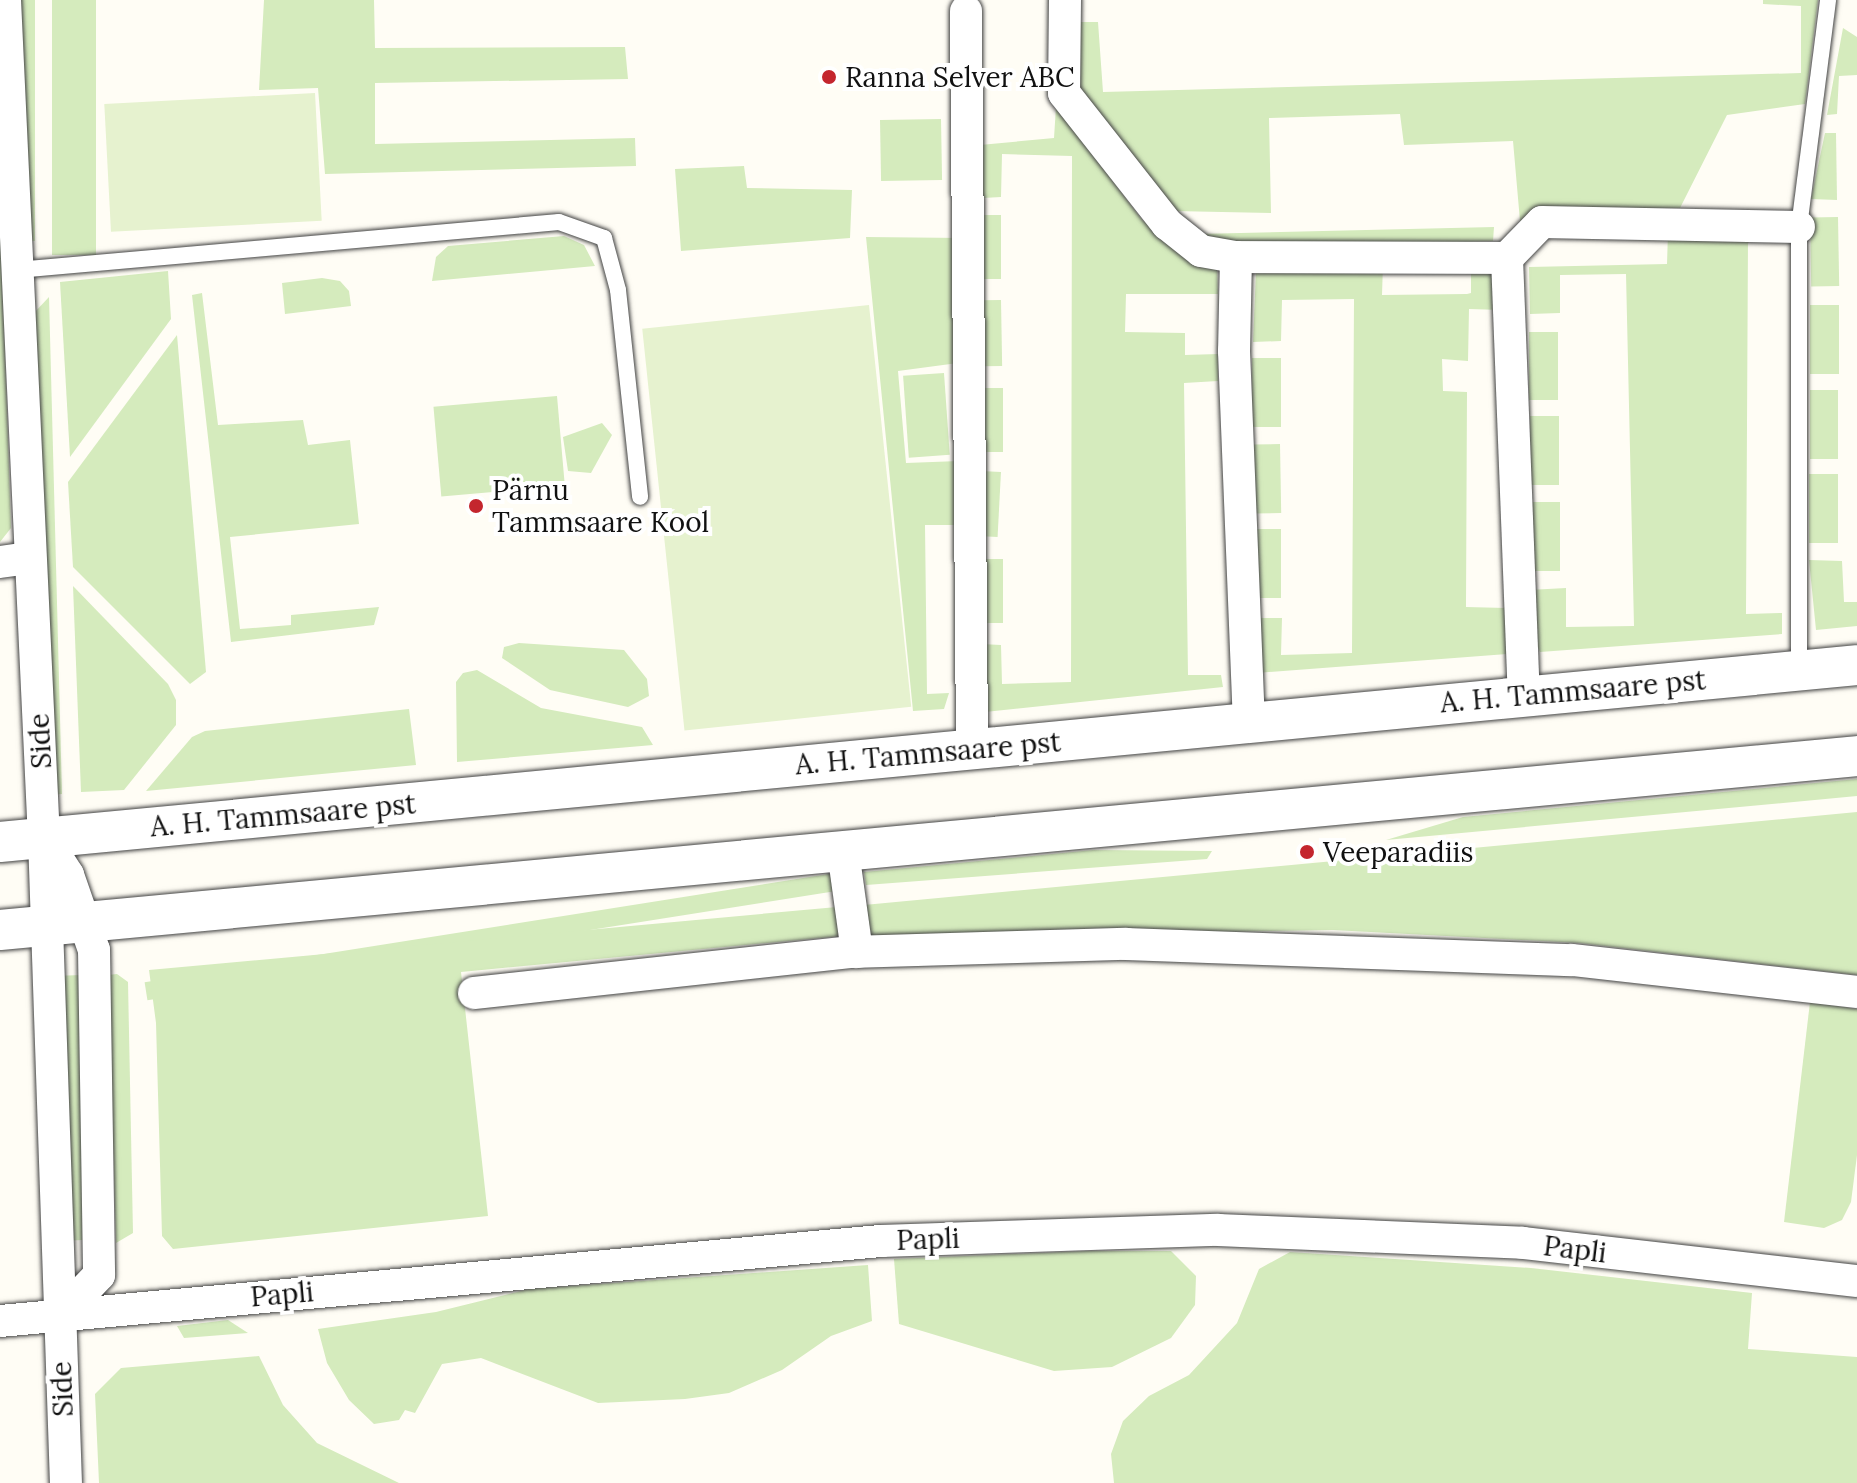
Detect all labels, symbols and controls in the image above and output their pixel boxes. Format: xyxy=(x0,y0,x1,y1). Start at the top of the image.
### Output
place label: Ranna Selver ABC xyxy=(845,60,1075,94)
marker: Ranna Selver ABC xyxy=(820,68,838,86)
place label: Pärnu Tammsaare Kool xyxy=(492,473,709,539)
marker: Pärnu Tammsaare Kool xyxy=(467,497,485,515)
street label: A. H. Tammsaare pst xyxy=(1439,663,1707,719)
street label: Side xyxy=(22,712,58,770)
street label: A. H. Tammsaare pst xyxy=(794,725,1062,781)
street label: A. H. Tammsaare pst xyxy=(149,787,417,843)
place label: Veeparadiis xyxy=(1323,835,1473,869)
marker: Veeparadiis xyxy=(1298,843,1316,861)
street label: Papli xyxy=(896,1221,960,1257)
street label: Papli xyxy=(1541,1228,1609,1270)
street label: Papli xyxy=(249,1275,315,1313)
street label: Side xyxy=(44,1361,80,1417)

